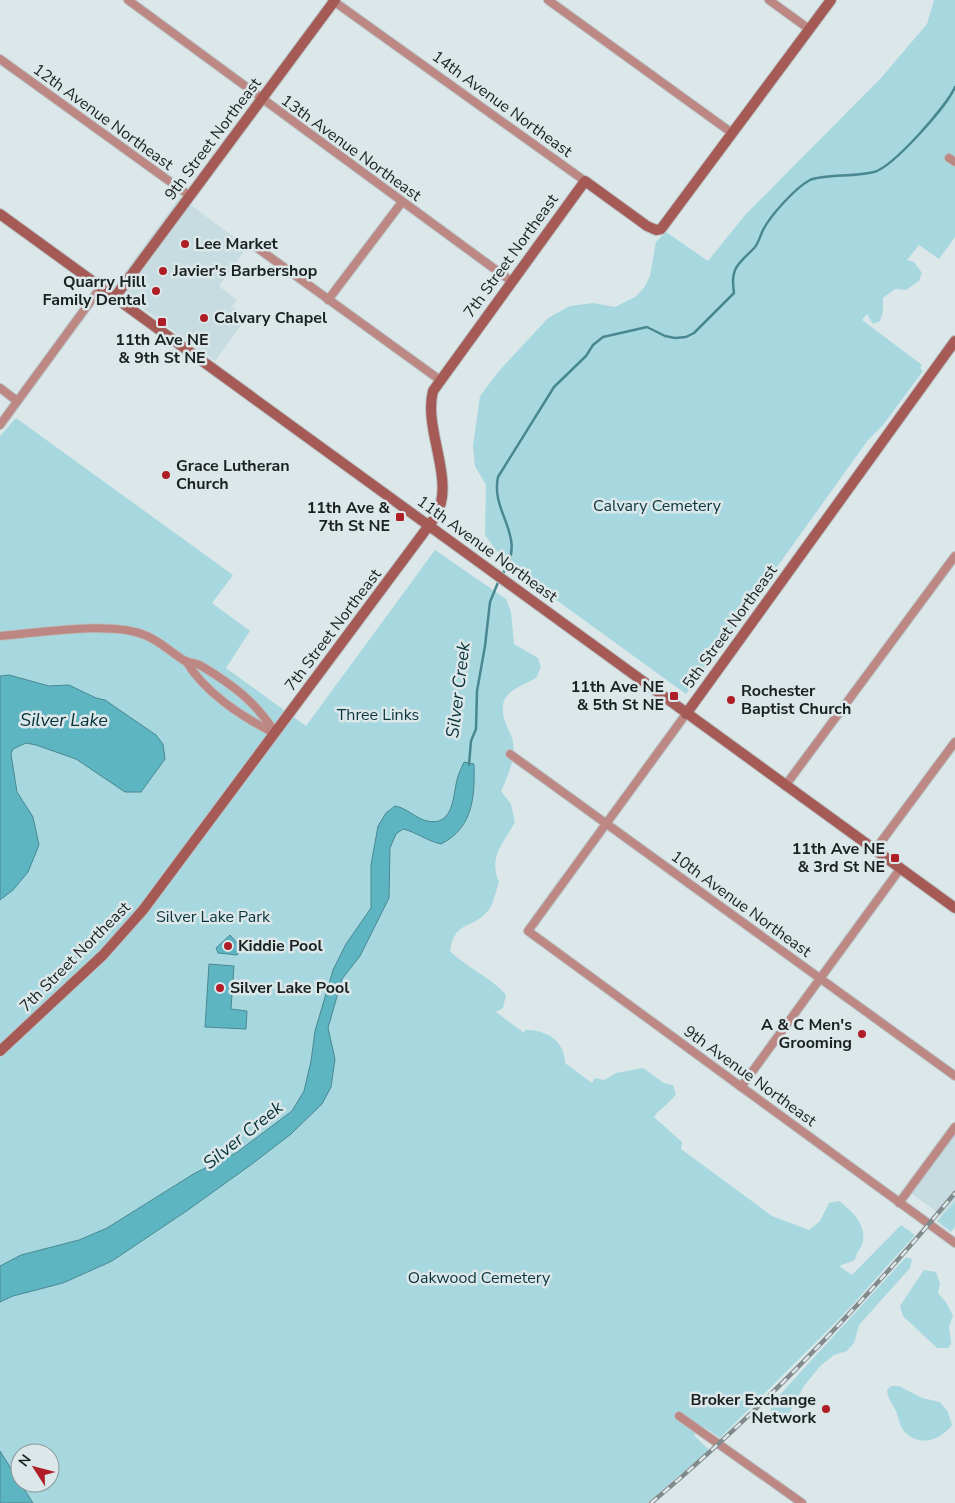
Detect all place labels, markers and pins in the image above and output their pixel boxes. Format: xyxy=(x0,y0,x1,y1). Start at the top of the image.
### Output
place label: Lee Market xyxy=(195,233,279,255)
marker: Lee Market xyxy=(179,238,191,250)
place label: Javier's Barbershop xyxy=(172,260,317,282)
marker: Javier's Barbershop xyxy=(157,265,169,277)
place label: Quarry Hill Family Dental xyxy=(43,271,146,311)
marker: Quarry Hill Family Dental xyxy=(150,285,162,297)
place label: Calvary Chapel xyxy=(214,307,327,329)
marker: Calvary Chapel xyxy=(198,312,210,324)
marker: 11th Ave NE & 9th St NE xyxy=(156,316,168,328)
place label: 11th Ave NE & 9th St NE xyxy=(115,329,209,369)
place label: Grace Lutheran Church xyxy=(176,455,290,495)
marker: Grace Lutheran Church xyxy=(160,469,172,481)
place label: 11th Ave & 7th St NE xyxy=(307,497,390,537)
marker: 11th Ave & 7th St NE xyxy=(394,511,406,523)
place label: 11th Ave NE & 5th St NE xyxy=(571,676,664,716)
place label: Rochester Baptist Church xyxy=(741,680,851,720)
marker: 11th Ave NE & 5th St NE xyxy=(668,690,680,702)
marker: Rochester Baptist Church xyxy=(725,694,737,706)
place label: 11th Ave NE & 3rd St NE xyxy=(792,838,885,878)
marker: 11th Ave NE & 3rd St NE xyxy=(889,852,901,864)
place label: Kiddie Pool xyxy=(238,935,323,957)
marker: Kiddie Pool xyxy=(222,940,234,952)
place label: Silver Lake Pool xyxy=(230,977,349,999)
marker: Silver Lake Pool xyxy=(214,982,226,994)
place label: A & C Men's Grooming xyxy=(761,1014,852,1054)
marker: A & C Men's Grooming xyxy=(856,1028,868,1040)
place label: Broker Exchange Network xyxy=(691,1389,816,1429)
marker: Broker Exchange Network xyxy=(820,1403,832,1415)

